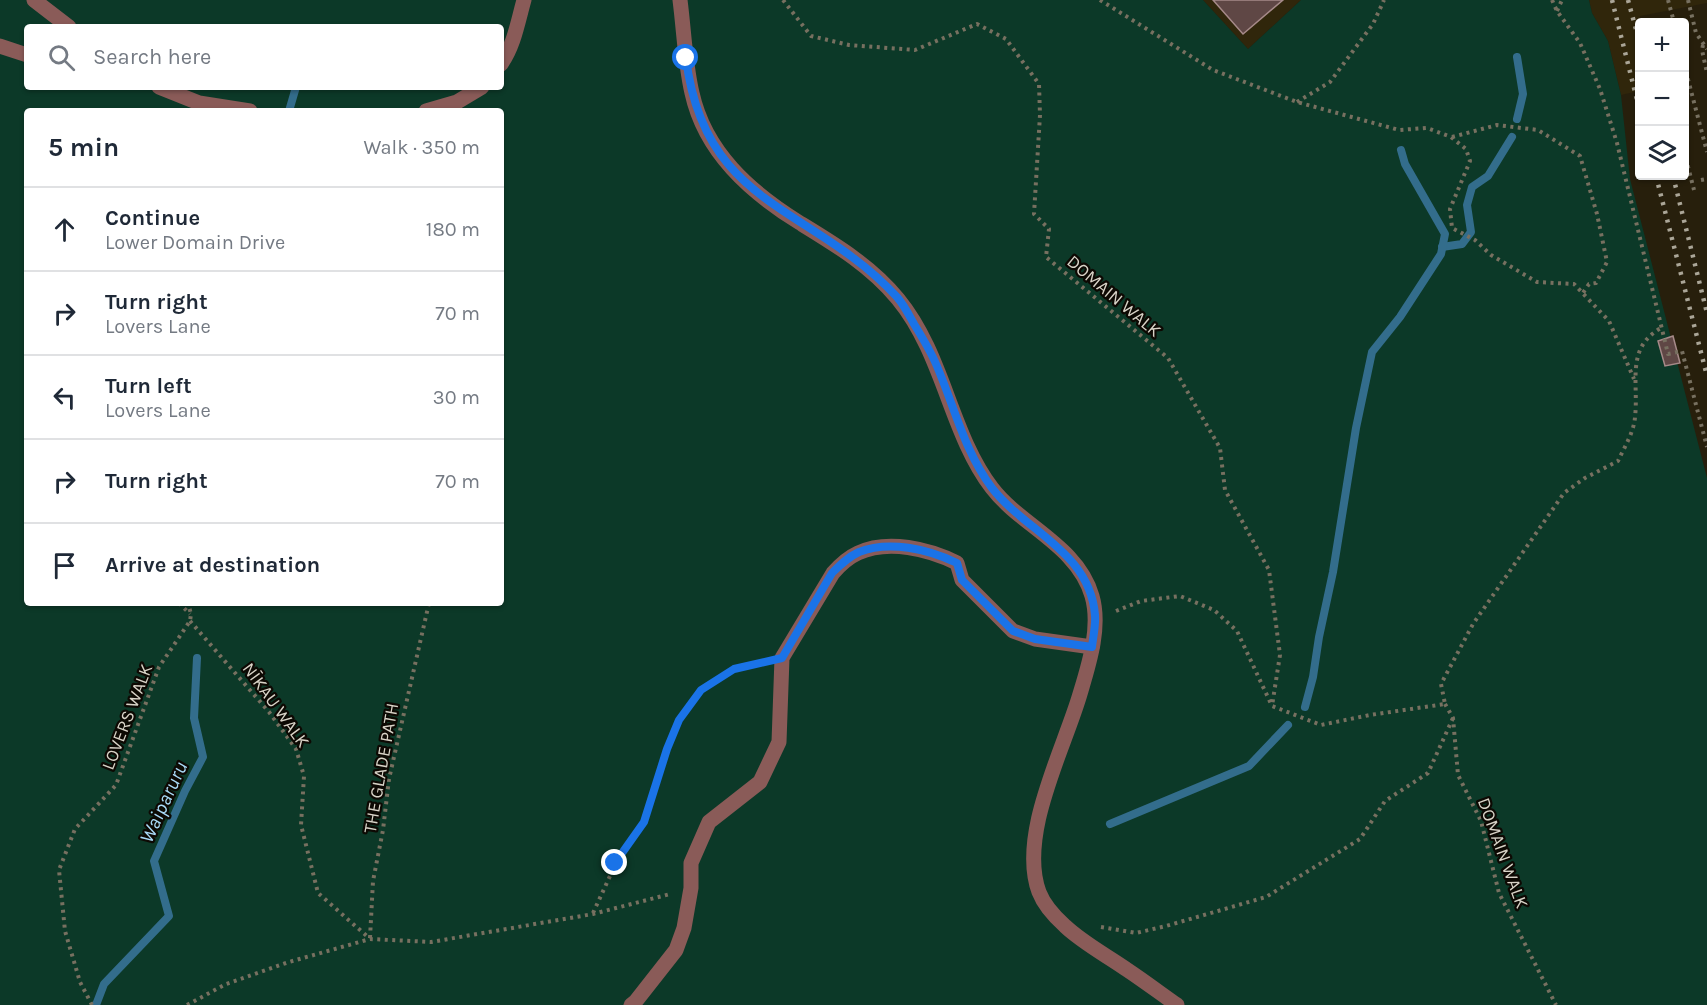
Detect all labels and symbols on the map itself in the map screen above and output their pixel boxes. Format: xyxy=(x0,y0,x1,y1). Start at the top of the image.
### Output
route start xyxy=(672,44,698,70)
street label: DOMAIN WALK xyxy=(1063,250,1166,342)
street label: NĪKAU WALK xyxy=(238,658,314,752)
street label: LOVERS WALK xyxy=(97,661,157,773)
street label: THE GLADE PATH xyxy=(359,701,403,835)
water label: Waiparuru xyxy=(135,758,192,847)
street label: DOMAIN WALK xyxy=(1473,795,1533,911)
route end xyxy=(601,849,627,875)

